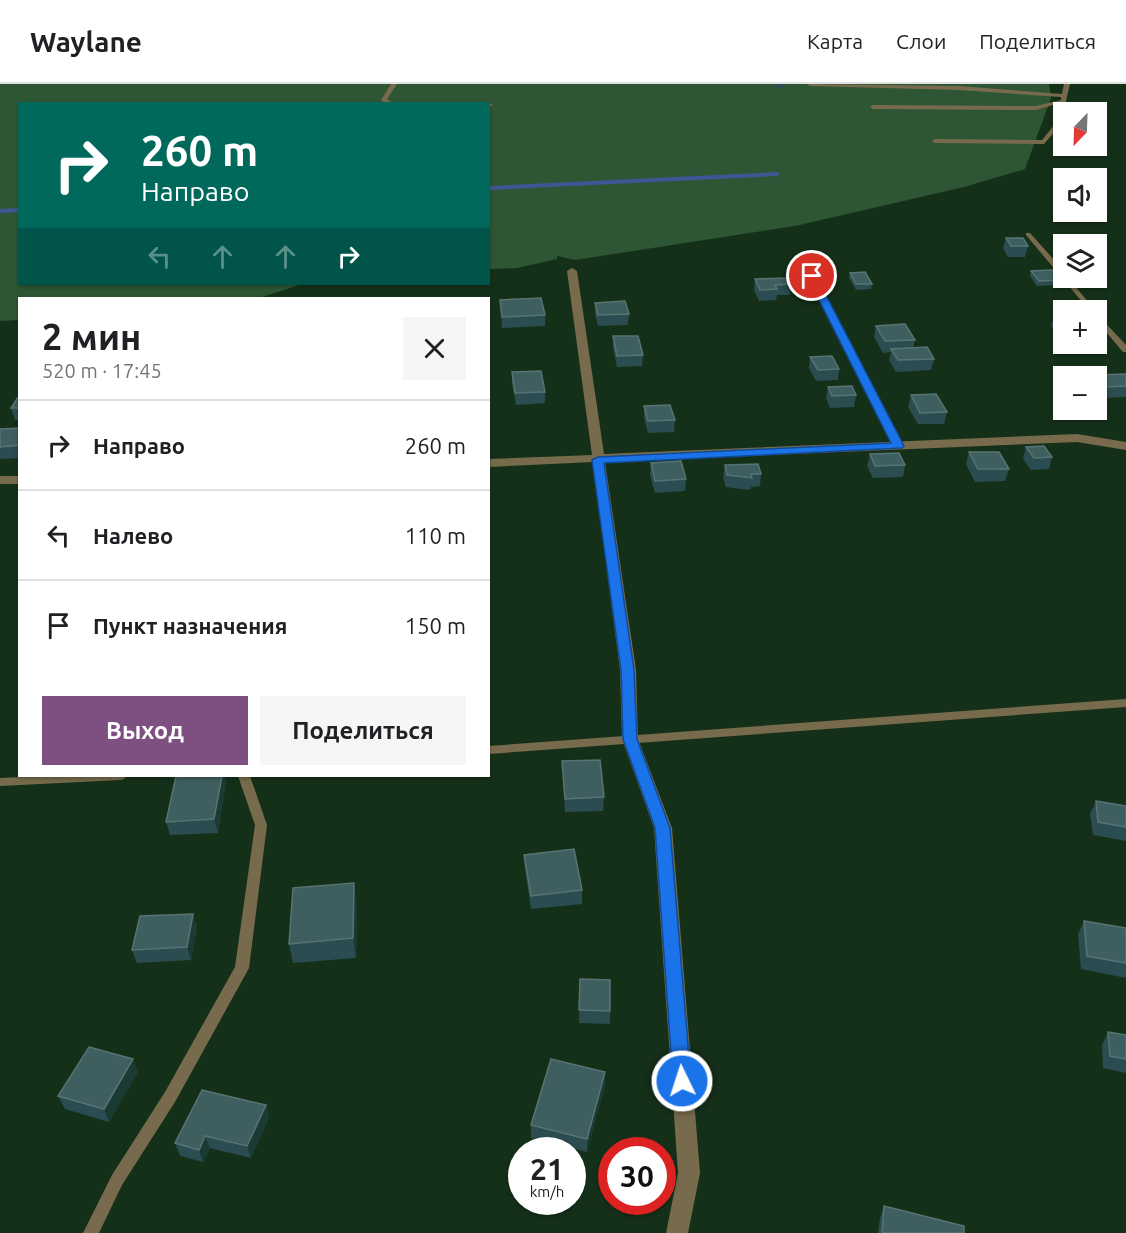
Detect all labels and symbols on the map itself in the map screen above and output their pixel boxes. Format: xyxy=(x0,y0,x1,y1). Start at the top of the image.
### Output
north arrow xyxy=(1053,102,1107,156)
pin xyxy=(786,250,837,301)
position arrow xyxy=(650,1049,714,1113)
speed limit sign: 30 xyxy=(598,1137,676,1215)

